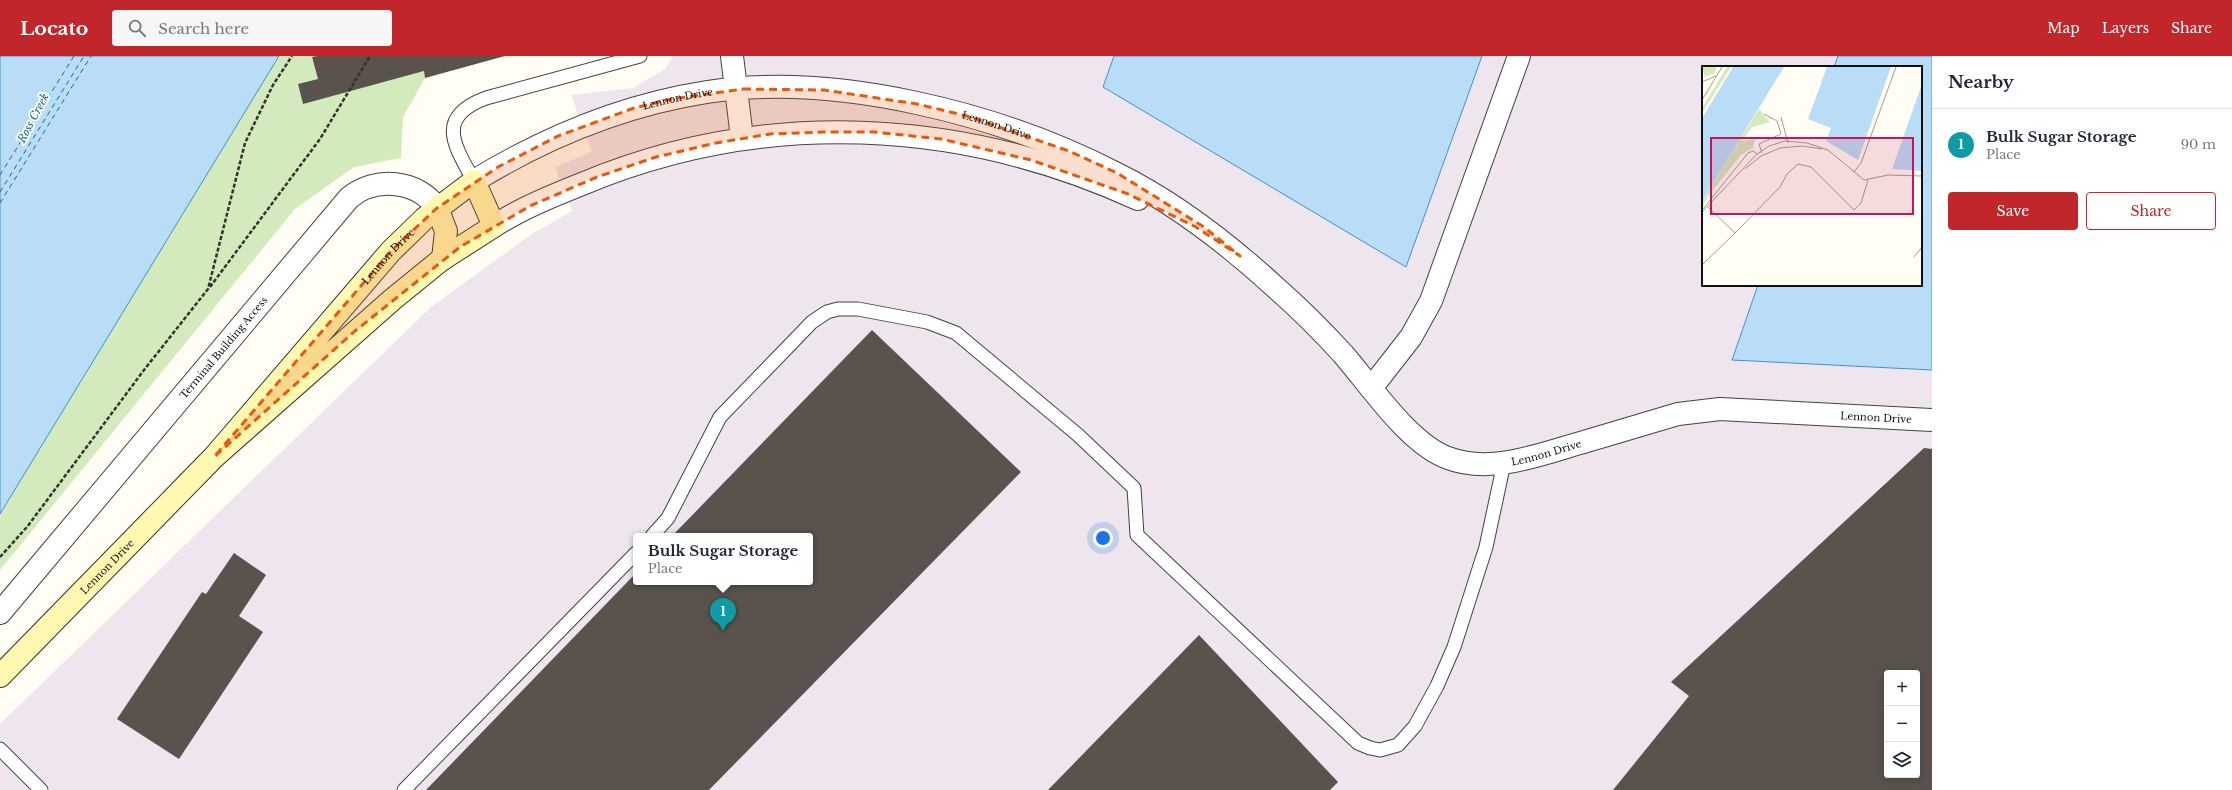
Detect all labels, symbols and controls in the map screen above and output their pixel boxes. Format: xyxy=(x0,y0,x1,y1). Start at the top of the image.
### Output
search box xyxy=(112,10,392,46)
text: Locato xyxy=(20,17,88,40)
icon: search xyxy=(126,17,148,39)
text: Search here xyxy=(158,19,249,38)
text: Map xyxy=(2047,19,2080,37)
text: Layers xyxy=(2102,19,2149,37)
text: Share xyxy=(2171,19,2212,37)
inset map xyxy=(1702,66,1922,286)
text: Nearby xyxy=(1948,72,2014,93)
street label: Lennon Drive xyxy=(641,85,714,112)
water label: Ross Creek xyxy=(14,91,52,146)
street label: Lennon Drive xyxy=(961,108,1033,142)
text: Bulk Sugar Storage xyxy=(1986,127,2136,146)
text: 1 xyxy=(1958,136,1964,153)
text: 90 m xyxy=(2181,136,2216,153)
text: Place xyxy=(1986,146,2021,163)
button: Save xyxy=(1948,192,2078,230)
button: Share xyxy=(2086,192,2216,230)
street label: Lennon Drive xyxy=(359,225,417,287)
street label: Terminal Building Access xyxy=(177,293,270,401)
street label: Lennon Drive xyxy=(1840,409,1912,425)
street label: Lennon Drive xyxy=(1510,436,1583,468)
your location xyxy=(1093,528,1113,548)
popup xyxy=(633,533,813,585)
street label: Lennon Drive xyxy=(77,536,137,597)
text: Bulk Sugar Storage xyxy=(648,541,798,560)
text: Place xyxy=(648,560,683,577)
pin: 1 xyxy=(710,598,736,631)
map controls xyxy=(1884,670,1920,778)
button: + xyxy=(1884,670,1920,706)
button: − xyxy=(1884,706,1920,742)
button: layers xyxy=(1884,742,1920,778)

